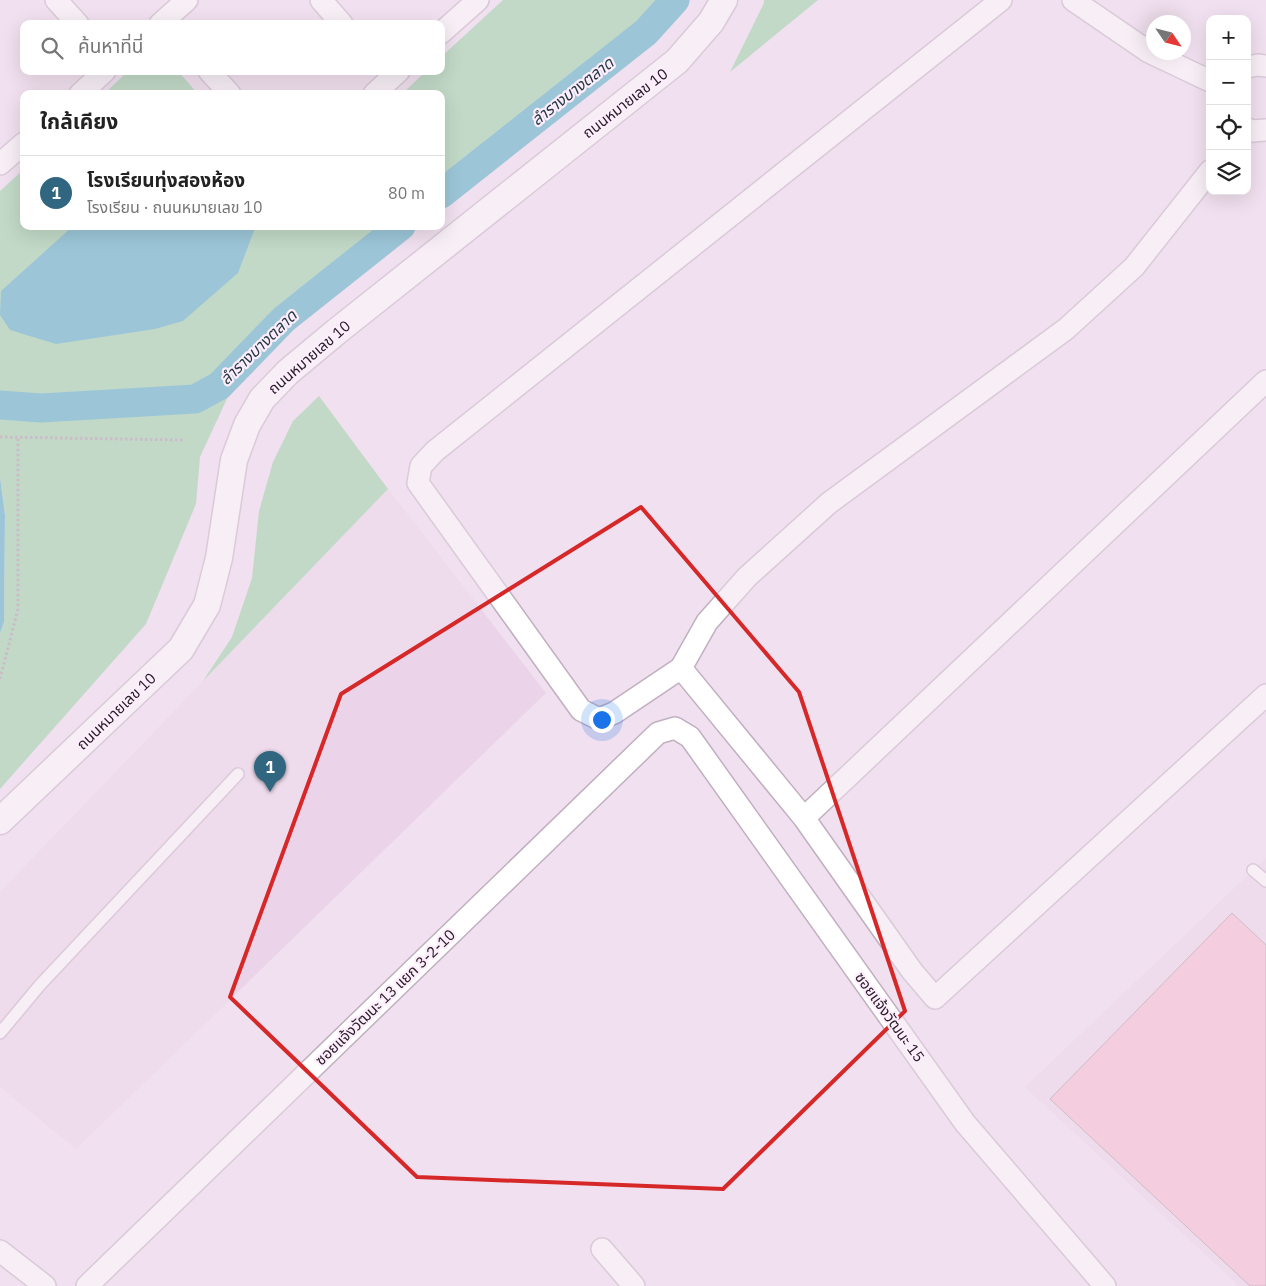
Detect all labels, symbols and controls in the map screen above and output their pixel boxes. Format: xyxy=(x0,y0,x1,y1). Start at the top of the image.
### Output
north arrow xyxy=(1146,15,1191,60)
map controls xyxy=(1206,15,1251,195)
button: + xyxy=(1206,15,1251,60)
search box xyxy=(20,20,445,75)
icon: search xyxy=(38,34,66,62)
text: ค้นหาที่นี่ xyxy=(78,34,143,58)
water label: ลำรางบางตลาด xyxy=(527,52,618,129)
button: − xyxy=(1206,60,1251,105)
street label: ถนนหมายเลข 10 xyxy=(579,64,671,142)
button: locate xyxy=(1206,105,1251,150)
text: ใกล้เคียง xyxy=(40,107,118,135)
button: layers xyxy=(1206,150,1251,195)
text: โรงเรียนทุ่งสองห้อง xyxy=(87,168,245,192)
text: 1 xyxy=(51,183,61,203)
text: 80 m xyxy=(388,183,425,203)
text: โรงเรียน · ถนนหมายเลข 10 xyxy=(87,197,263,217)
water label: ลำรางบางตลาด xyxy=(215,305,301,389)
street label: ถนนหมายเลข 10 xyxy=(264,316,354,398)
street label: ถนนหมายเลข 10 xyxy=(72,668,160,754)
your location xyxy=(589,707,615,733)
pin: 1 xyxy=(254,751,286,792)
street label: ซอยแจ้งวัฒนะ 13 แยก 3-2-10 xyxy=(311,925,459,1069)
street label: ซอยแจ้งวัฒนะ 15 xyxy=(851,968,929,1066)

